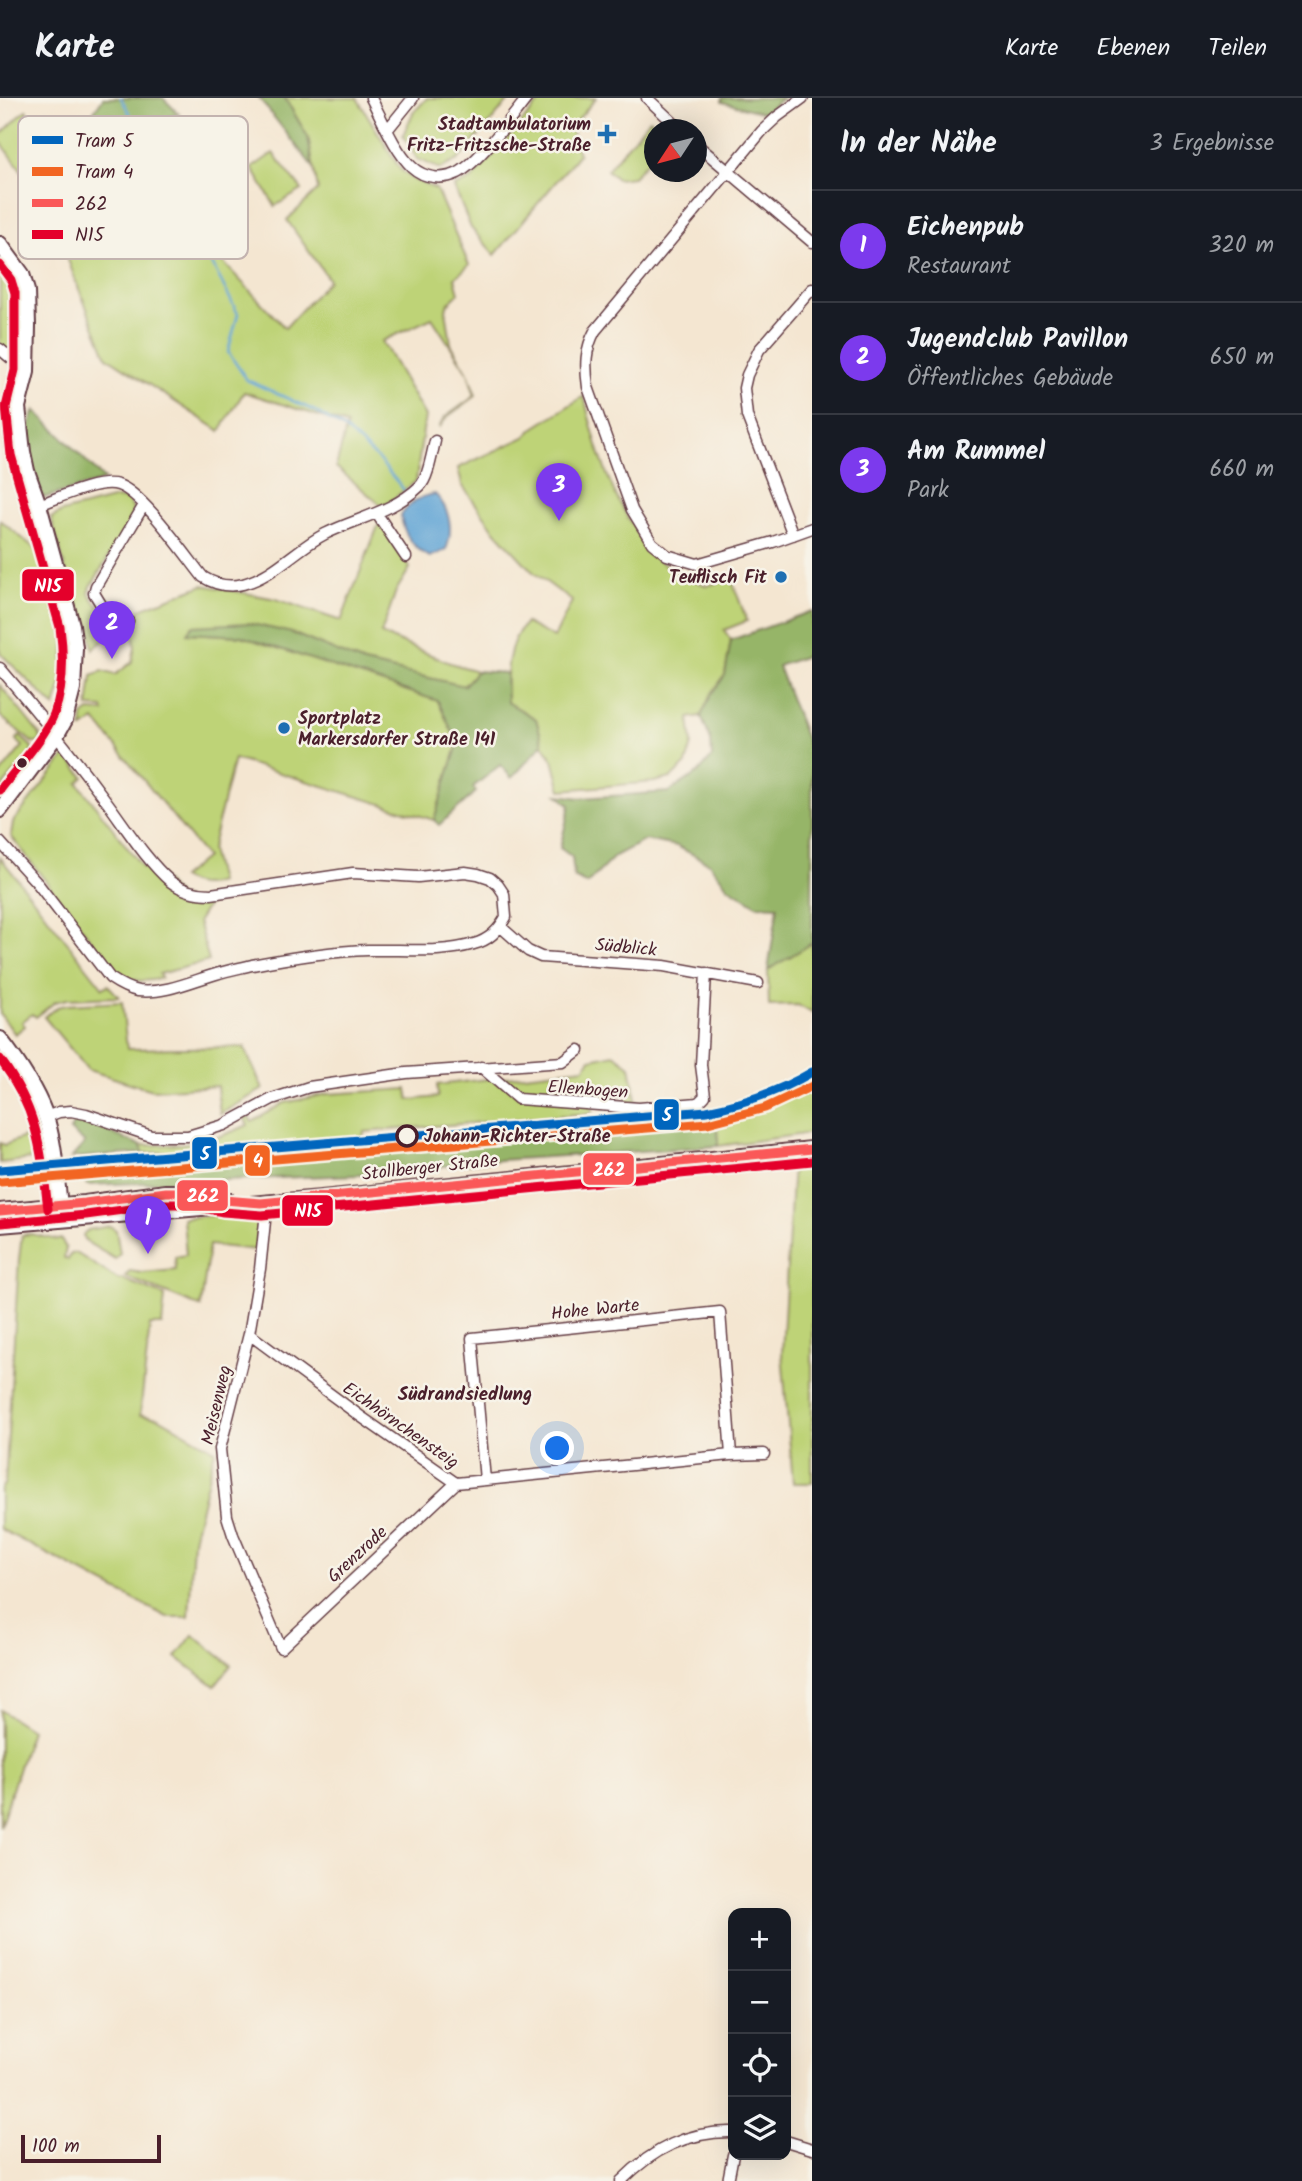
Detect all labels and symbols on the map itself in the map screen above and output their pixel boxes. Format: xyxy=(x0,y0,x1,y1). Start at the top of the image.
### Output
place label: Stadtambulatorium Fritz-Fritzsche-Straße xyxy=(407,111,591,161)
legend xyxy=(18,116,248,259)
north arrow xyxy=(644,119,707,182)
marker: Stadtambulatorium Fritz-Fritzsche-Straße xyxy=(597,124,617,144)
text: Tram 5 xyxy=(75,127,135,157)
text: Tram 4 xyxy=(75,158,134,188)
text: 262 xyxy=(75,190,108,220)
text: N15 xyxy=(75,221,106,251)
pin: 3 xyxy=(536,463,582,521)
place label: Teuflisch Fit xyxy=(669,564,768,593)
line badge: N15 xyxy=(21,568,75,602)
marker: Teuflisch Fit xyxy=(773,569,789,585)
text: N15 xyxy=(34,572,63,602)
pin: 2 xyxy=(89,601,135,659)
place label: Sportplatz Markersdorfer Straße 141 xyxy=(298,705,496,755)
marker: Sportplatz Markersdorfer Straße 141 xyxy=(276,720,292,736)
unlabelled marker xyxy=(15,756,29,770)
street label: Südblick xyxy=(594,931,658,966)
street label: Ellenbogen xyxy=(547,1073,629,1108)
line badge: 5 xyxy=(653,1098,680,1131)
text: 5 xyxy=(661,1101,673,1131)
place label: Johann-Richter-Straße xyxy=(424,1123,611,1152)
marker: Johann-Richter-Straße xyxy=(396,1125,418,1147)
line badge: 5 xyxy=(191,1136,218,1170)
text: 5 xyxy=(199,1140,211,1170)
line badge: 4 xyxy=(244,1144,271,1177)
text: 4 xyxy=(253,1147,264,1177)
street label: Stollberger Straße xyxy=(361,1147,499,1190)
line badge: 262 xyxy=(582,1152,635,1186)
text: 262 xyxy=(593,1156,625,1186)
line badge: 262 xyxy=(176,1179,229,1212)
text: 262 xyxy=(187,1182,219,1212)
line badge: N15 xyxy=(281,1194,334,1227)
pin: 1 xyxy=(125,1196,171,1254)
text: N15 xyxy=(294,1197,323,1227)
street label: Hohe Warte xyxy=(550,1291,641,1330)
street label: Meisenweg xyxy=(194,1363,241,1448)
street label: Eichhörnchensteig xyxy=(336,1375,464,1477)
district label: Südrandsiedlung xyxy=(398,1380,532,1410)
your location xyxy=(540,1431,574,1465)
street label: Grenzrode xyxy=(321,1519,395,1591)
scale bar xyxy=(21,2132,161,2164)

